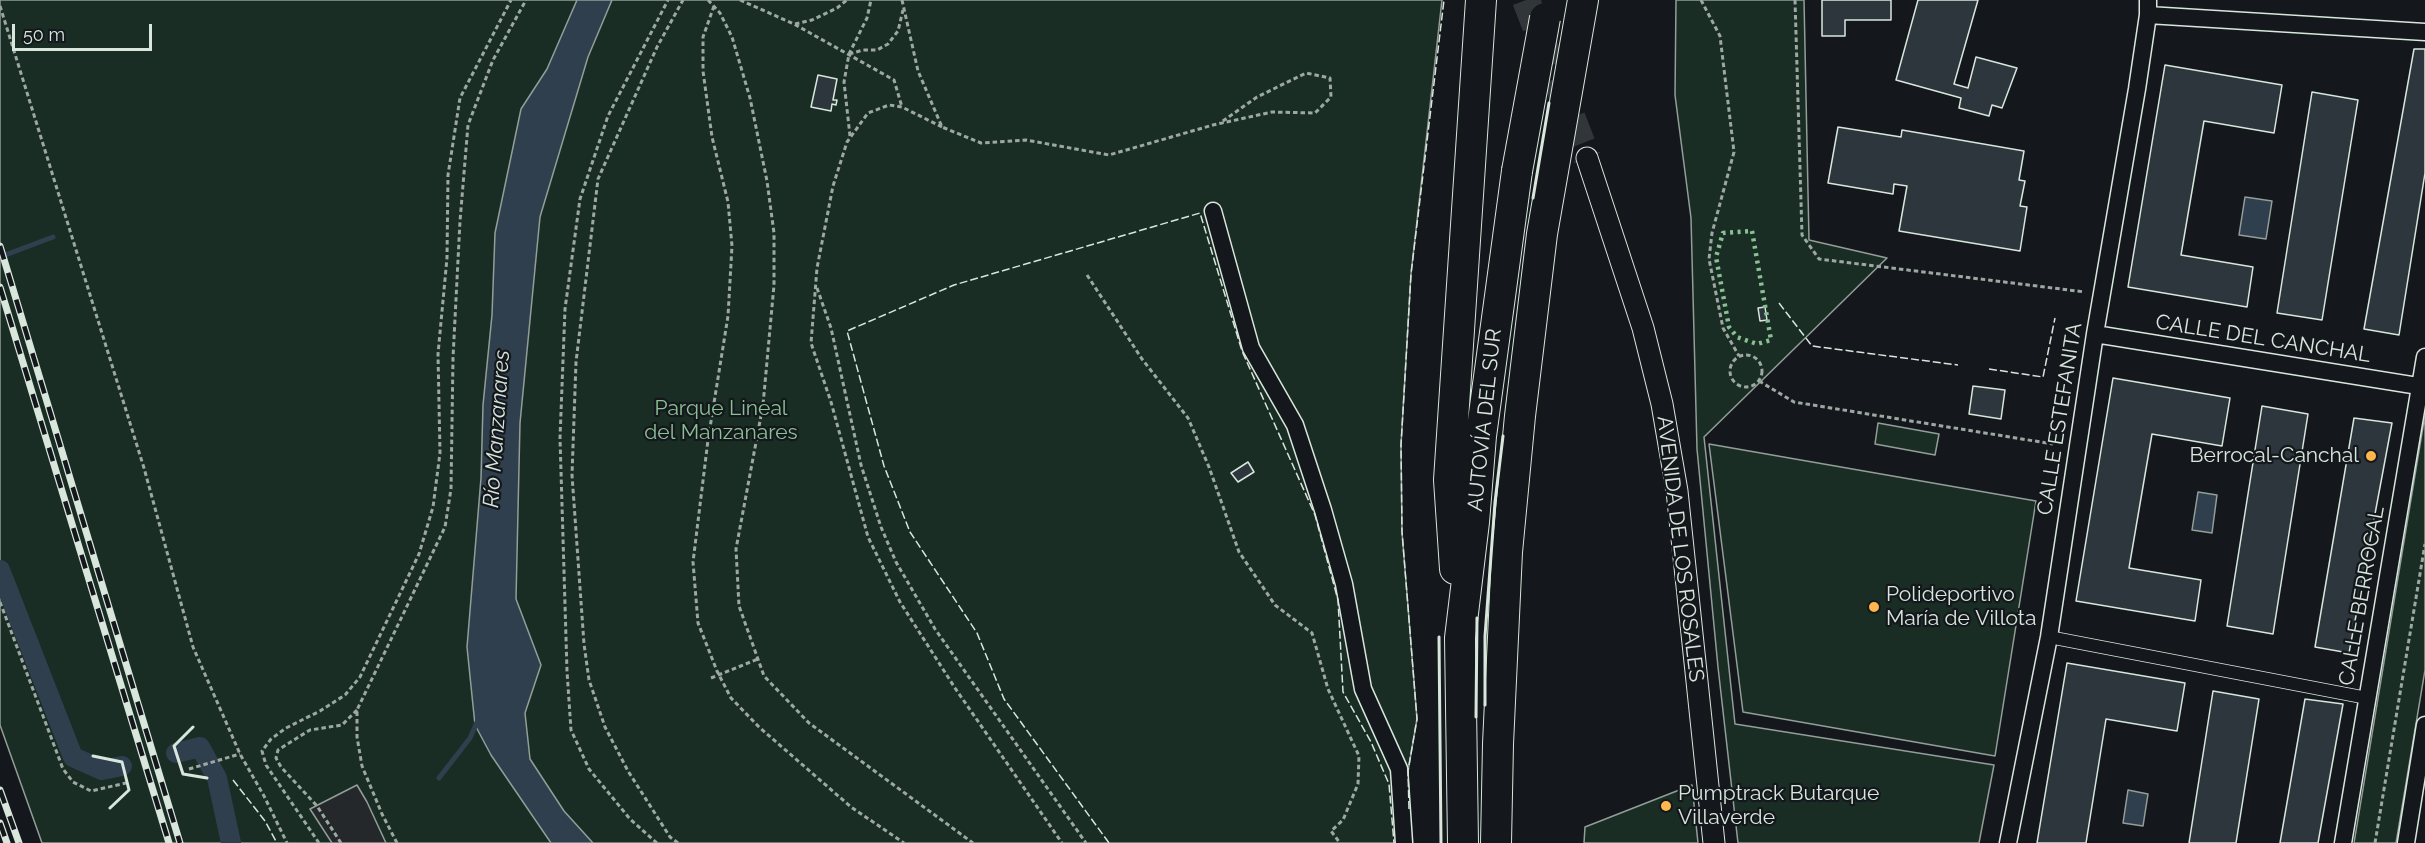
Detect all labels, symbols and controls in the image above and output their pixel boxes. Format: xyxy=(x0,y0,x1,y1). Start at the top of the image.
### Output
scale bar xyxy=(15,12,154,50)
text: 50 m xyxy=(23,24,65,45)
street label: CALLE DEL CANCHAL xyxy=(2154,310,2372,368)
street label: CALLE ESTEFANITA xyxy=(2032,321,2088,517)
street label: AUTOVÍA DEL SUR xyxy=(1463,327,1507,513)
water label: Río Manzanares xyxy=(478,349,516,509)
park label: Parque Lineal del Manzanares xyxy=(644,396,798,446)
street label: AVENIDA DE LOS ROSALES xyxy=(1651,414,1709,684)
place label: Berrocal-Canchal xyxy=(2190,443,2359,469)
marker: Berrocal-Canchal xyxy=(2364,449,2378,463)
street label: CALLE BERROCAL xyxy=(2334,504,2390,688)
place label: Polideportivo María de Villota xyxy=(1886,582,2036,632)
marker: Polideportivo María de Villota xyxy=(1867,600,1881,614)
place label: Pumptrack Butarque Villaverde xyxy=(1678,781,1879,831)
marker: Pumptrack Butarque Villaverde xyxy=(1659,799,1673,813)

